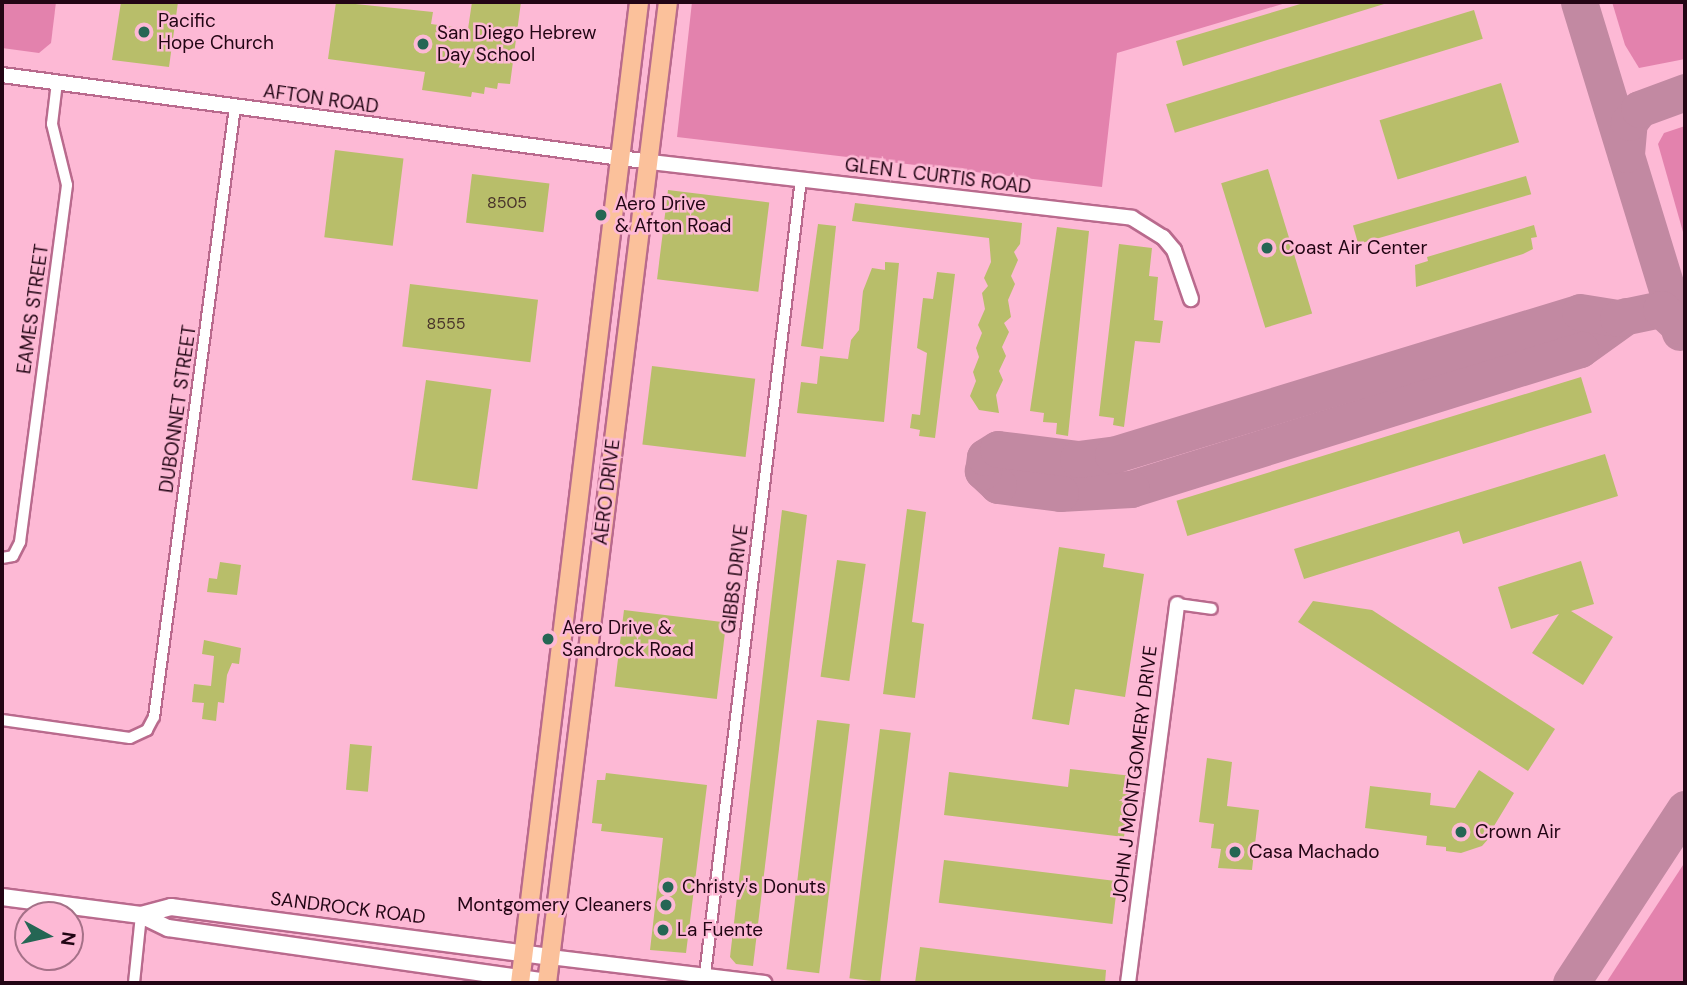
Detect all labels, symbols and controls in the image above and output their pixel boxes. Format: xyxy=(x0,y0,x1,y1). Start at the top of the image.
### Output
place label: Pacific Hope Church xyxy=(158,10,274,54)
place label: San Diego Hebrew Day School xyxy=(437,22,596,66)
marker: Pacific Hope Church xyxy=(136,24,152,40)
marker: San Diego Hebrew Day School xyxy=(415,36,431,52)
street label: AFTON ROAD xyxy=(262,80,380,118)
street label: GLEN L CURTIS ROAD xyxy=(843,153,1033,199)
house number: 8505 xyxy=(487,193,527,213)
place label: Aero Drive & Afton Road xyxy=(615,193,731,237)
marker: Aero Drive & Afton Road xyxy=(593,207,609,223)
place label: Coast Air Center xyxy=(1281,237,1427,259)
marker: Coast Air Center xyxy=(1259,240,1275,256)
street label: EAMES STREET xyxy=(13,243,53,375)
house number: 8555 xyxy=(426,314,466,334)
street label: DUBONNET STREET xyxy=(155,324,201,494)
street label: AERO DRIVE xyxy=(589,438,625,546)
street label: GIBBS DRIVE xyxy=(717,523,753,635)
place label: Aero Drive & Sandrock Road xyxy=(562,617,694,661)
marker: Aero Drive & Sandrock Road xyxy=(540,631,556,647)
street label: JOHN J MONTGOMERY DRIVE xyxy=(1108,644,1162,904)
place label: Crown Air xyxy=(1475,821,1561,843)
marker: Crown Air xyxy=(1453,824,1469,840)
place label: Casa Machado xyxy=(1249,841,1380,863)
marker: Casa Machado xyxy=(1227,844,1243,860)
place label: Christy's Donuts xyxy=(682,876,826,898)
marker: Christy's Donuts xyxy=(660,879,676,895)
street label: SANDROCK ROAD xyxy=(269,887,427,929)
place label: Montgomery Cleaners xyxy=(457,894,652,916)
marker: Montgomery Cleaners xyxy=(658,897,674,913)
north arrow xyxy=(14,901,84,971)
place label: La Fuente xyxy=(677,919,763,941)
marker: La Fuente xyxy=(655,922,671,938)
text: N xyxy=(55,930,82,947)

